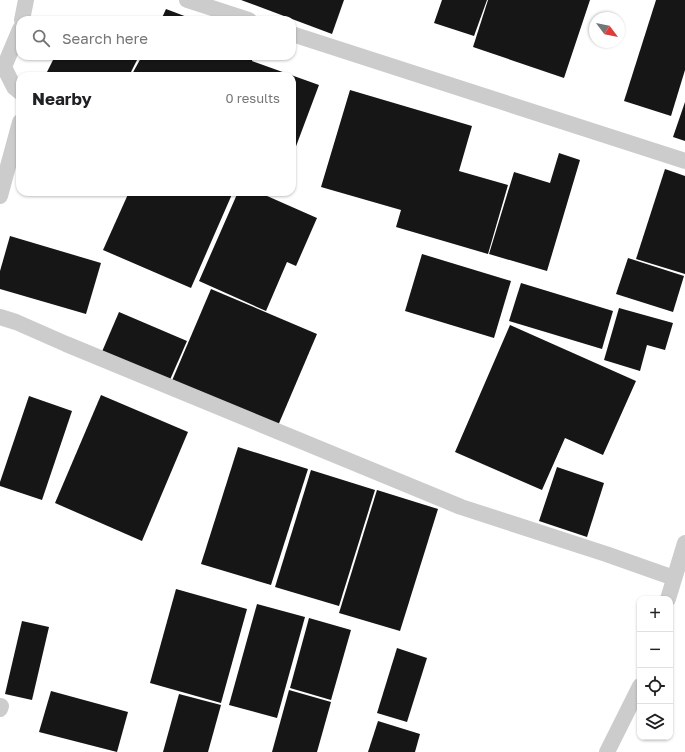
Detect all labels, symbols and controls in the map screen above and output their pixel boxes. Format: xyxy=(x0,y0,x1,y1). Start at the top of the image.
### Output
north arrow xyxy=(589,12,625,48)
search box xyxy=(16,16,296,60)
icon: search xyxy=(30,27,52,49)
text: Search here xyxy=(62,29,148,47)
text: Nearby xyxy=(32,88,92,109)
text: 0 results xyxy=(225,90,280,106)
map controls xyxy=(637,596,673,740)
button: + xyxy=(637,596,673,632)
button: − xyxy=(637,632,673,668)
button: locate xyxy=(637,668,673,704)
button: layers xyxy=(637,704,673,740)

